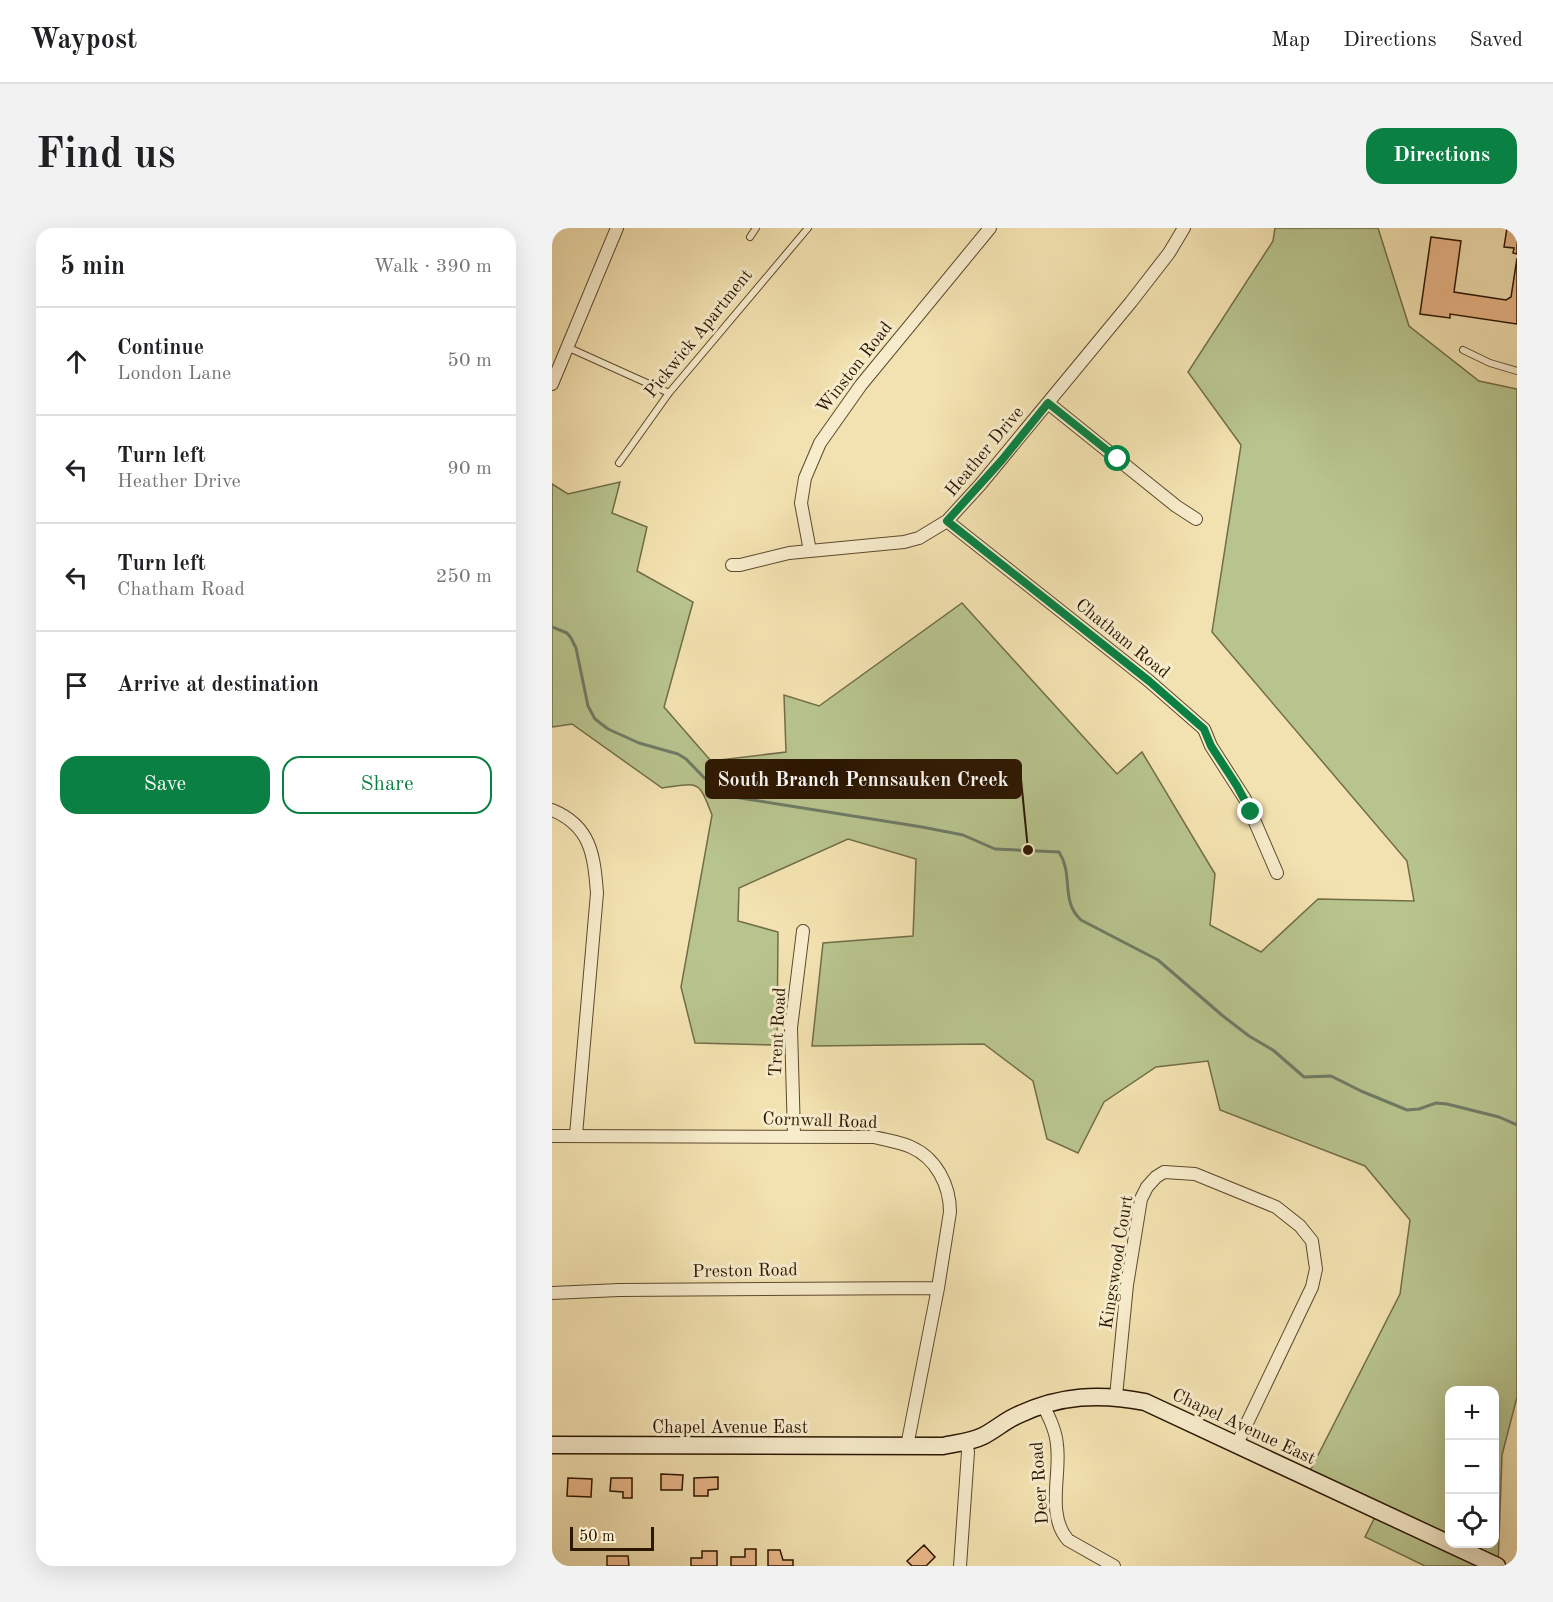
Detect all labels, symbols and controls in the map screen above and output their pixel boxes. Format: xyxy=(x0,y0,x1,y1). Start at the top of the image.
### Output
text: Waypost xyxy=(30,27,137,55)
text: Map xyxy=(1271,30,1310,51)
text: Directions xyxy=(1343,30,1437,51)
text: Saved xyxy=(1470,30,1523,51)
button: Directions xyxy=(1366,128,1517,184)
text: Find us xyxy=(36,135,175,177)
text: 5 min xyxy=(60,254,125,280)
text: Walk · 390 m xyxy=(373,257,492,277)
street label: Pickwick Apartment xyxy=(642,266,756,401)
street label: Winston Road xyxy=(814,318,896,417)
text: Continue xyxy=(117,337,204,359)
icon: ahead xyxy=(60,345,93,378)
text: 50 m xyxy=(447,351,492,371)
text: London Lane xyxy=(117,364,231,384)
street label: Heather Drive xyxy=(942,403,1027,500)
text: Turn left xyxy=(117,445,206,467)
route start xyxy=(1104,445,1130,471)
icon: left xyxy=(60,453,93,486)
text: 90 m xyxy=(447,459,492,479)
text: Heather Drive xyxy=(117,472,241,492)
text: Turn left xyxy=(117,553,206,575)
icon: left xyxy=(60,561,93,594)
text: 250 m xyxy=(436,567,492,587)
text: Chatham Road xyxy=(117,580,245,600)
street label: Chatham Road xyxy=(1072,596,1173,682)
icon: arrive xyxy=(60,669,93,702)
text: Arrive at destination xyxy=(117,674,319,696)
button: Save xyxy=(60,756,270,814)
button: Share xyxy=(282,756,492,814)
callout: South Branch Pennsauken Creek xyxy=(706,760,1021,798)
text: South Branch Pennsauken Creek xyxy=(717,771,1009,791)
route end xyxy=(1237,798,1263,824)
street label: Trent Road xyxy=(767,987,789,1077)
street label: Cornwall Road xyxy=(762,1110,878,1132)
street label: Kingswood Court xyxy=(1098,1194,1136,1330)
street label: Preston Road xyxy=(692,1261,798,1281)
street label: Chapel Avenue East xyxy=(1169,1386,1318,1468)
map controls xyxy=(1445,1386,1499,1548)
button: + xyxy=(1445,1386,1499,1440)
street label: Chapel Avenue East xyxy=(652,1419,808,1437)
button: − xyxy=(1445,1440,1499,1494)
street label: Deer Road xyxy=(1028,1441,1052,1525)
button: locate xyxy=(1445,1494,1499,1548)
scale bar xyxy=(570,1524,654,1552)
text: 50 m xyxy=(579,1529,615,1545)

